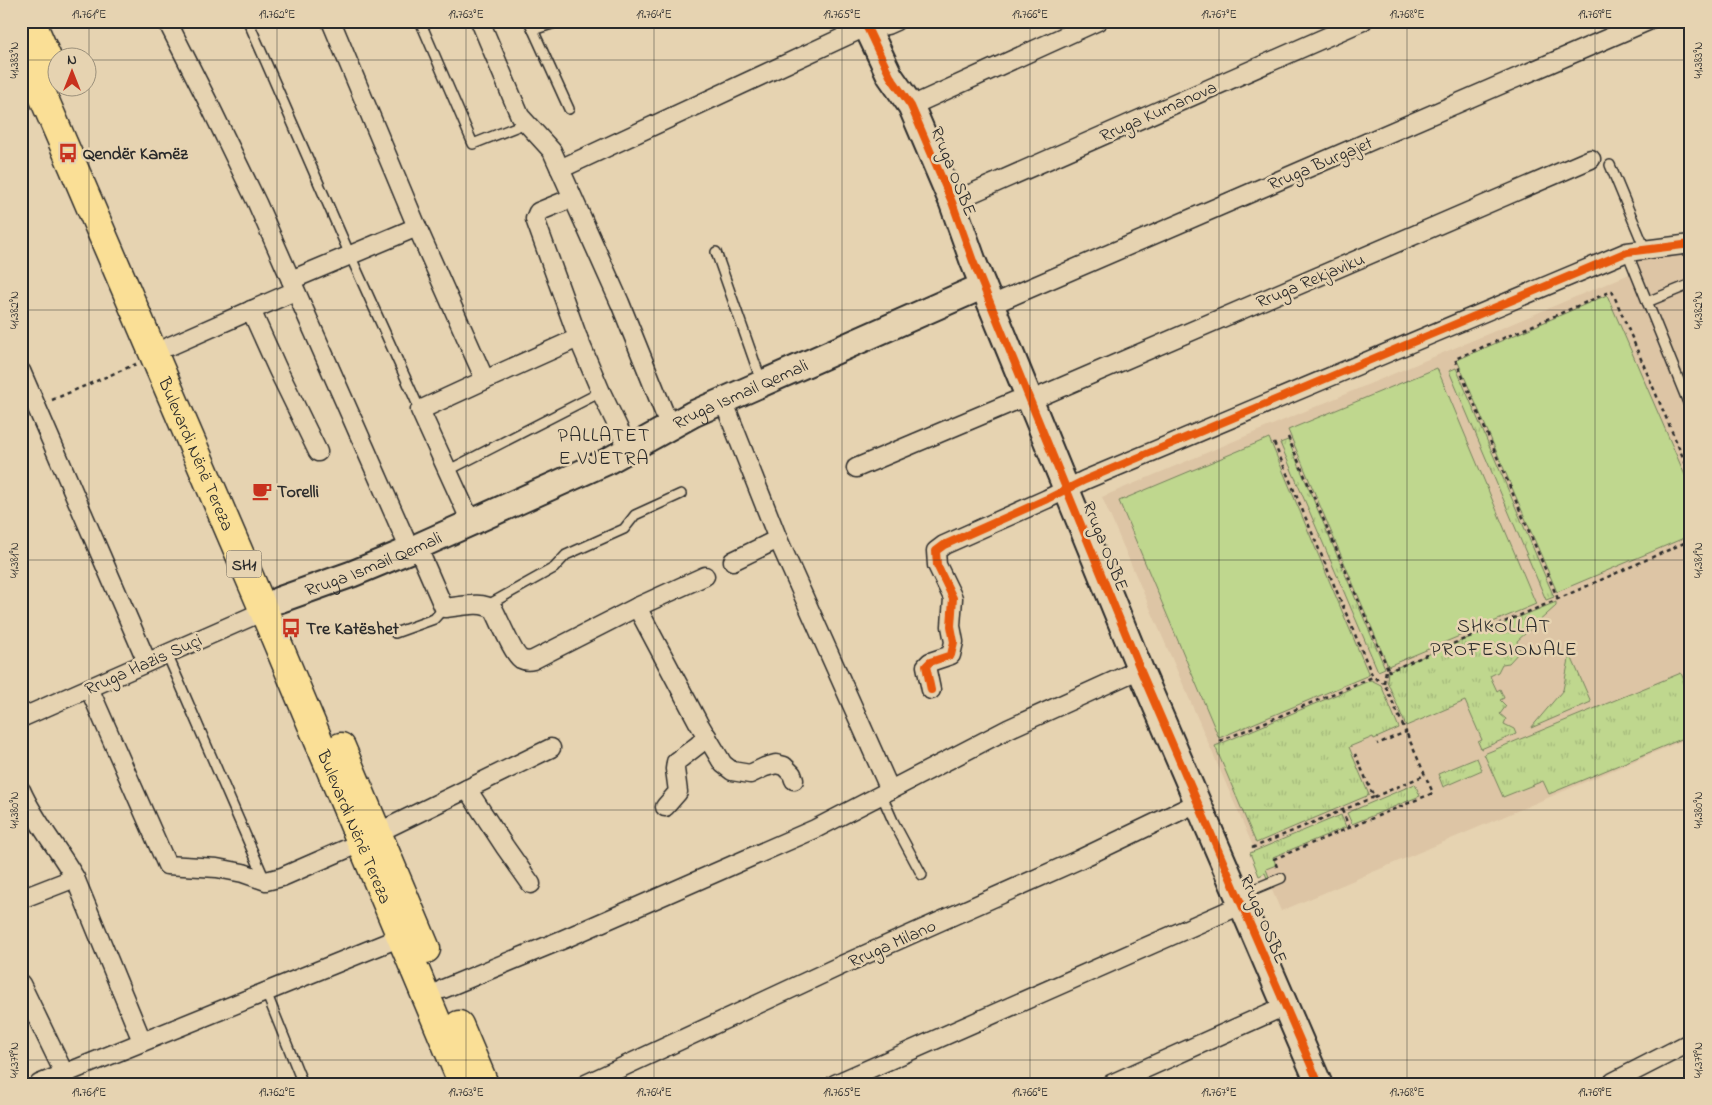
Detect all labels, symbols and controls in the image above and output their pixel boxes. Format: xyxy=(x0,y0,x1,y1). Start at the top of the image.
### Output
text: 19.761°E xyxy=(72,6,106,24)
text: 19.762°E xyxy=(259,6,295,24)
text: 19.763°E xyxy=(448,6,484,24)
text: 19.764°E xyxy=(636,6,672,24)
text: 19.765°E xyxy=(823,6,861,24)
text: 19.766°E xyxy=(1012,6,1048,24)
text: 19.767°E xyxy=(1201,6,1237,24)
text: 19.768°E xyxy=(1389,6,1425,24)
text: 19.769°E xyxy=(1578,6,1612,24)
text: 41.383°N xyxy=(6,42,24,78)
text: 41.383°N xyxy=(1690,42,1708,78)
north arrow xyxy=(48,48,98,98)
text: N xyxy=(67,50,77,71)
street label: Rruga Kumanova xyxy=(1096,75,1222,151)
street label: Rruga OSBE xyxy=(921,123,982,221)
street label: Rruga Burgajet xyxy=(1264,131,1378,200)
bus stop icon: Qendër Kamëz xyxy=(57,142,79,164)
place label: Qendër Kamëz xyxy=(83,142,188,168)
street label: Rruga Rekjaviku xyxy=(1252,247,1369,317)
text: 41.382°N xyxy=(6,291,24,329)
text: 41.382°N xyxy=(1690,291,1708,329)
street label: Rruga Ismail Qemali xyxy=(669,354,813,437)
street label: Bulevardi Nënë Tereza xyxy=(150,373,239,535)
district label: PALLATET E VJETRA xyxy=(558,422,650,474)
cafe icon: Torelli xyxy=(251,480,273,502)
place label: Torelli xyxy=(277,480,319,506)
street label: Rruga OSBE xyxy=(1073,498,1134,596)
street label: Rruga Ismail Qemali xyxy=(302,526,447,605)
text: 41.381°N xyxy=(6,542,24,578)
text: 41.381°N xyxy=(1690,542,1708,578)
road number: SH1 xyxy=(226,550,262,578)
district label: SHKOLLAT PROFESIONALE xyxy=(1430,613,1578,665)
bus stop icon: Tre Katëshet xyxy=(280,617,302,639)
place label: Tre Katëshet xyxy=(306,617,400,643)
street label: Rruga Hazis Suçi xyxy=(81,628,207,704)
street label: Bulevardi Nënë Tereza xyxy=(309,746,397,908)
text: 41.380°N xyxy=(6,791,24,829)
text: 41.380°N xyxy=(1690,791,1708,829)
street label: Rruga OSBE xyxy=(1231,871,1293,969)
street label: Rruga Milano xyxy=(845,914,941,977)
text: 41.379°N xyxy=(6,1042,24,1078)
text: 41.379°N xyxy=(1690,1042,1708,1078)
text: 19.761°E xyxy=(72,1084,106,1102)
text: 19.762°E xyxy=(259,1084,295,1102)
text: 19.763°E xyxy=(448,1084,484,1102)
text: 19.764°E xyxy=(636,1084,672,1102)
text: 19.765°E xyxy=(823,1084,861,1102)
text: 19.766°E xyxy=(1012,1084,1048,1102)
text: 19.767°E xyxy=(1201,1084,1237,1102)
text: 19.768°E xyxy=(1389,1084,1425,1102)
text: 19.769°E xyxy=(1578,1084,1612,1102)

